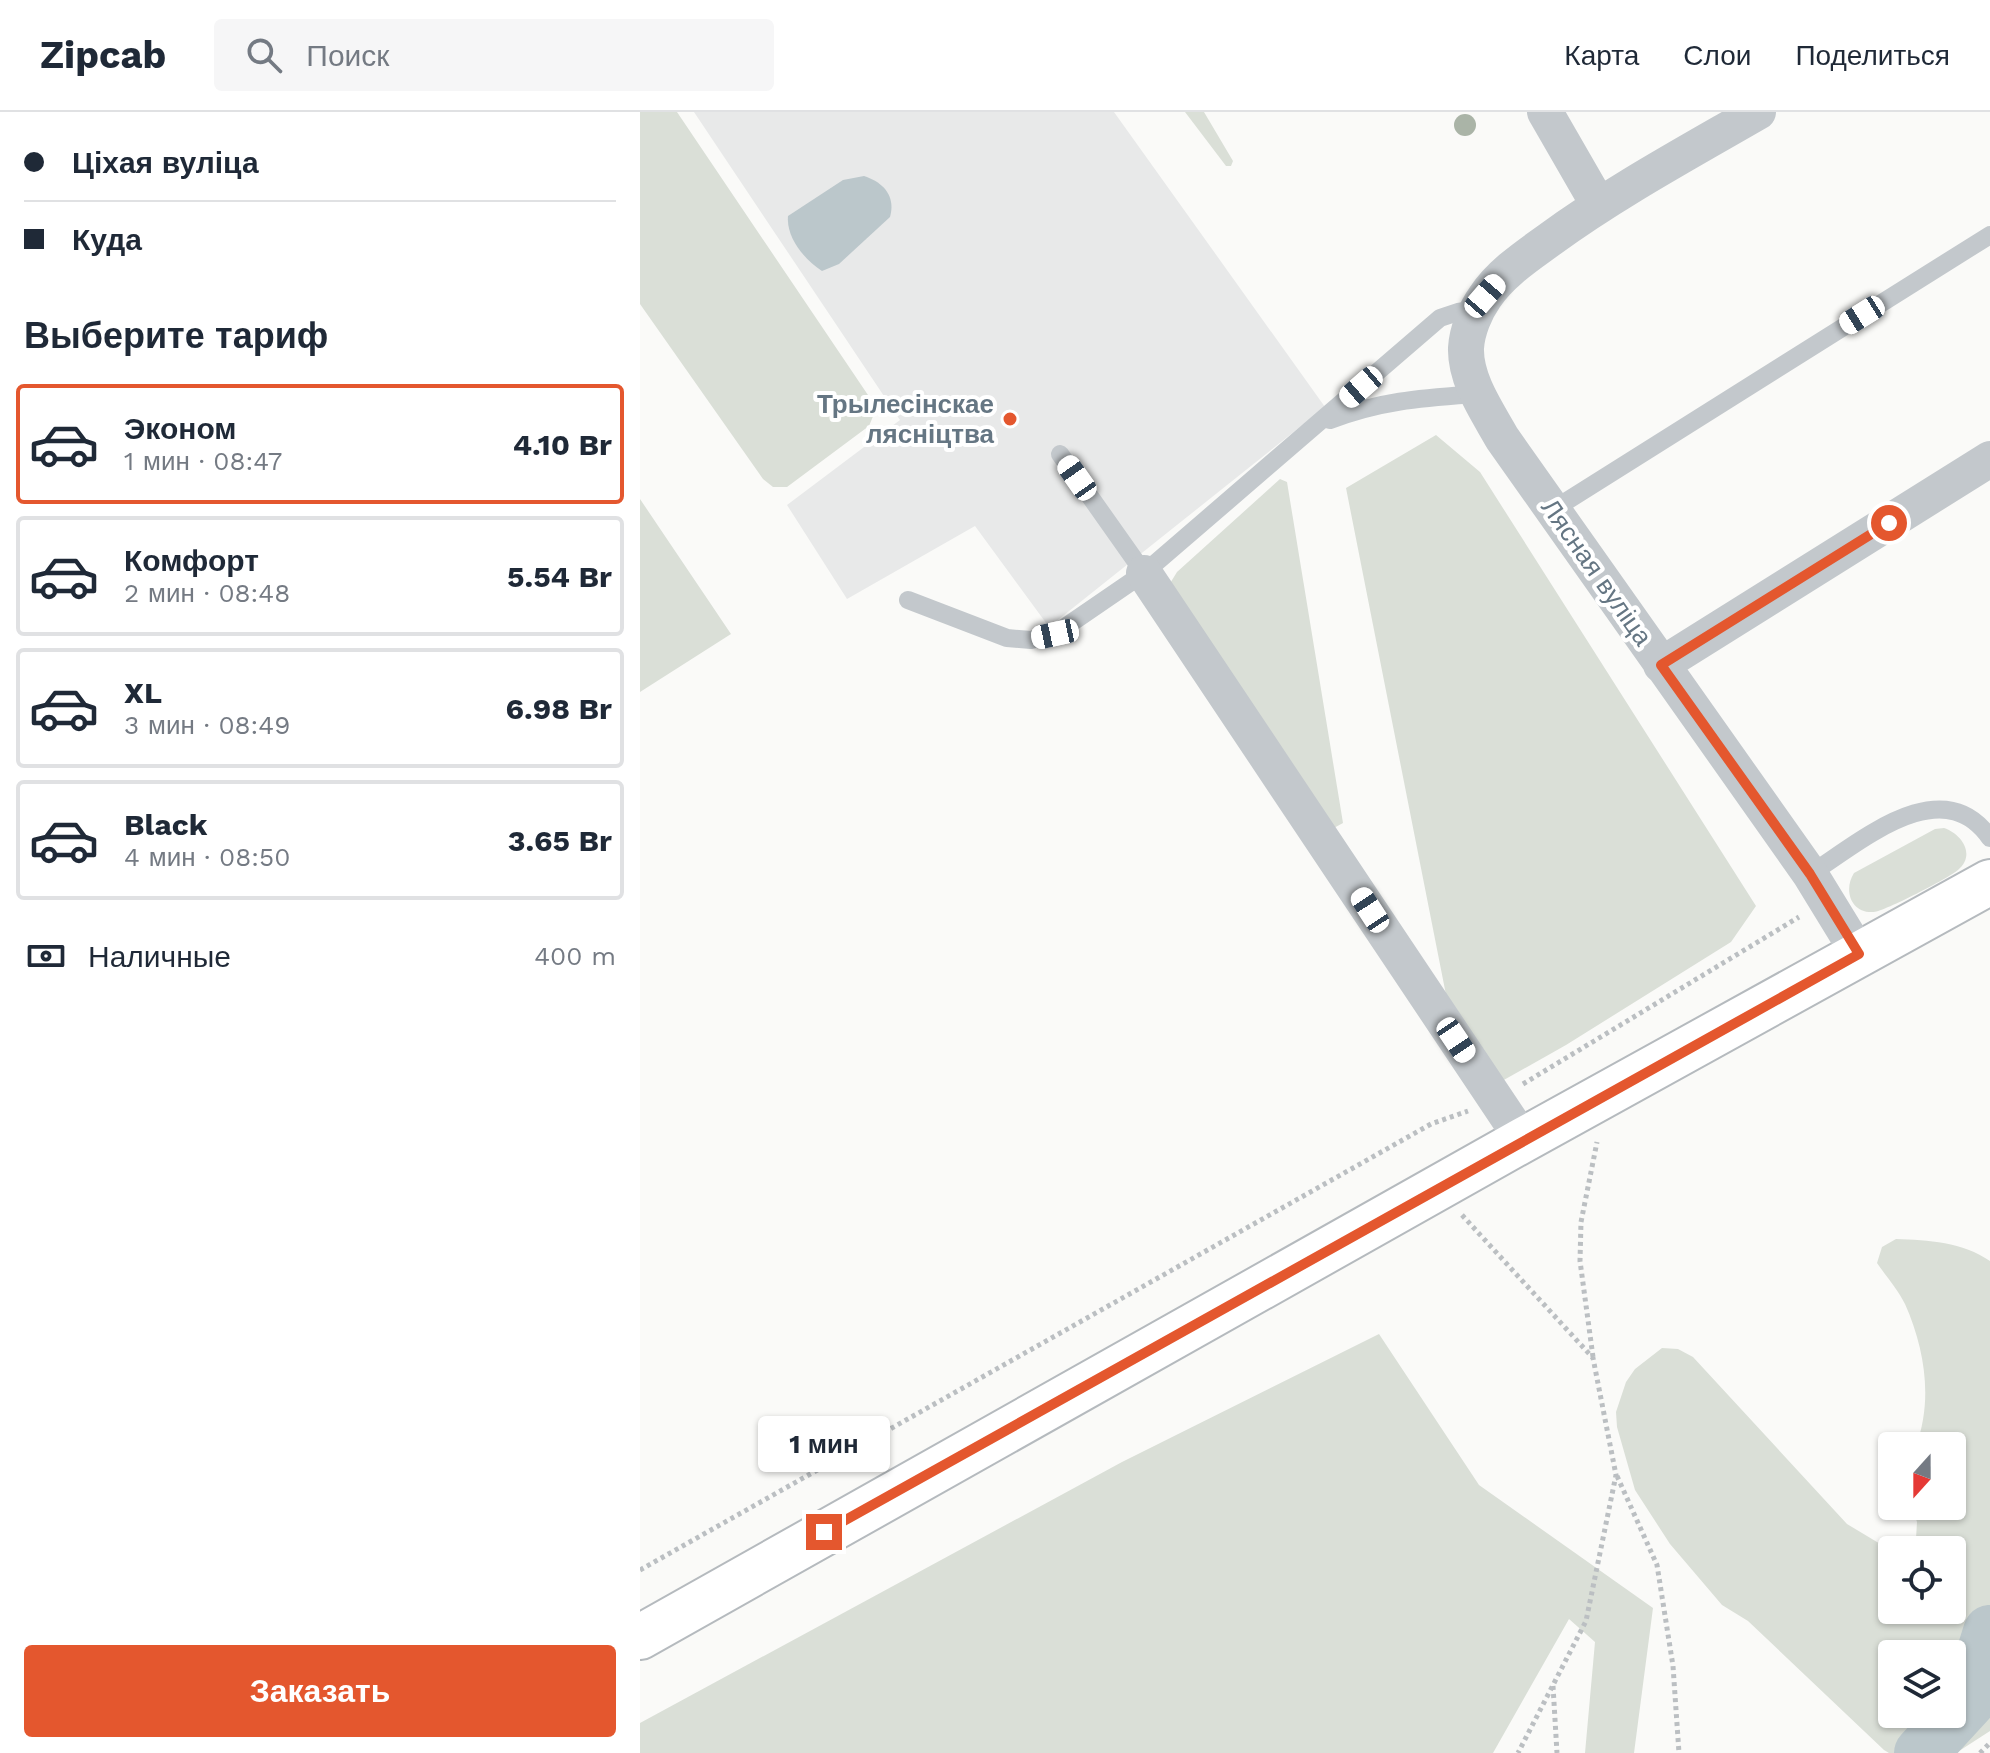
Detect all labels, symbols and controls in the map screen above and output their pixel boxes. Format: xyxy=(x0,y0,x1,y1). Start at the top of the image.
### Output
search box xyxy=(214,19,774,91)
text: Zipcab xyxy=(40,33,166,77)
icon: search xyxy=(242,33,286,77)
text: Поиск xyxy=(306,38,390,73)
text: Карта xyxy=(1564,39,1639,72)
text: Слои xyxy=(1683,39,1751,72)
text: Поделиться xyxy=(1795,39,1950,72)
text: Ціхая вуліца xyxy=(72,145,259,180)
text: Куда xyxy=(72,222,142,257)
car xyxy=(1460,270,1510,322)
car xyxy=(1835,292,1889,338)
text: Выберите тариф xyxy=(24,315,328,357)
car xyxy=(1335,362,1387,412)
place label: Трылесінскае лясніцтва xyxy=(817,389,995,449)
icon: car xyxy=(28,408,100,480)
marker: Трылесінскае лясніцтва xyxy=(1001,410,1019,428)
text: Эконом xyxy=(124,411,237,446)
text: 4.10 Br xyxy=(513,427,612,462)
text: 1 мин · 08:47 xyxy=(124,446,282,476)
car xyxy=(1053,451,1101,505)
street label: Лясная вуліца xyxy=(1535,493,1659,651)
route start xyxy=(1871,505,1907,541)
icon: car xyxy=(28,540,100,612)
text: Комфорт xyxy=(124,543,259,578)
text: 5.54 Br xyxy=(507,559,612,594)
text: 2 мин · 08:48 xyxy=(124,578,290,608)
car xyxy=(1029,617,1081,651)
icon: car xyxy=(28,672,100,744)
text: XL xyxy=(124,675,162,710)
text: 6.98 Br xyxy=(506,691,612,726)
text: 3 мин · 08:49 xyxy=(124,710,290,740)
icon: car xyxy=(28,804,100,876)
text: Black xyxy=(124,807,208,842)
text: 3.65 Br xyxy=(508,823,612,858)
text: 4 мин · 08:50 xyxy=(124,842,290,872)
car xyxy=(1347,883,1393,937)
icon: cash xyxy=(24,934,68,978)
text: Наличные xyxy=(88,939,231,974)
text: 400 m xyxy=(534,941,616,971)
car xyxy=(1433,1013,1479,1067)
callout: 1 мин xyxy=(758,1416,890,1472)
text: 1 мин xyxy=(789,1429,859,1459)
north arrow xyxy=(1878,1432,1966,1520)
map controls xyxy=(1878,1432,1966,1728)
route end xyxy=(806,1514,842,1550)
button: locate xyxy=(1878,1536,1966,1624)
button: layers xyxy=(1878,1640,1966,1728)
button: Заказать xyxy=(24,1645,616,1737)

